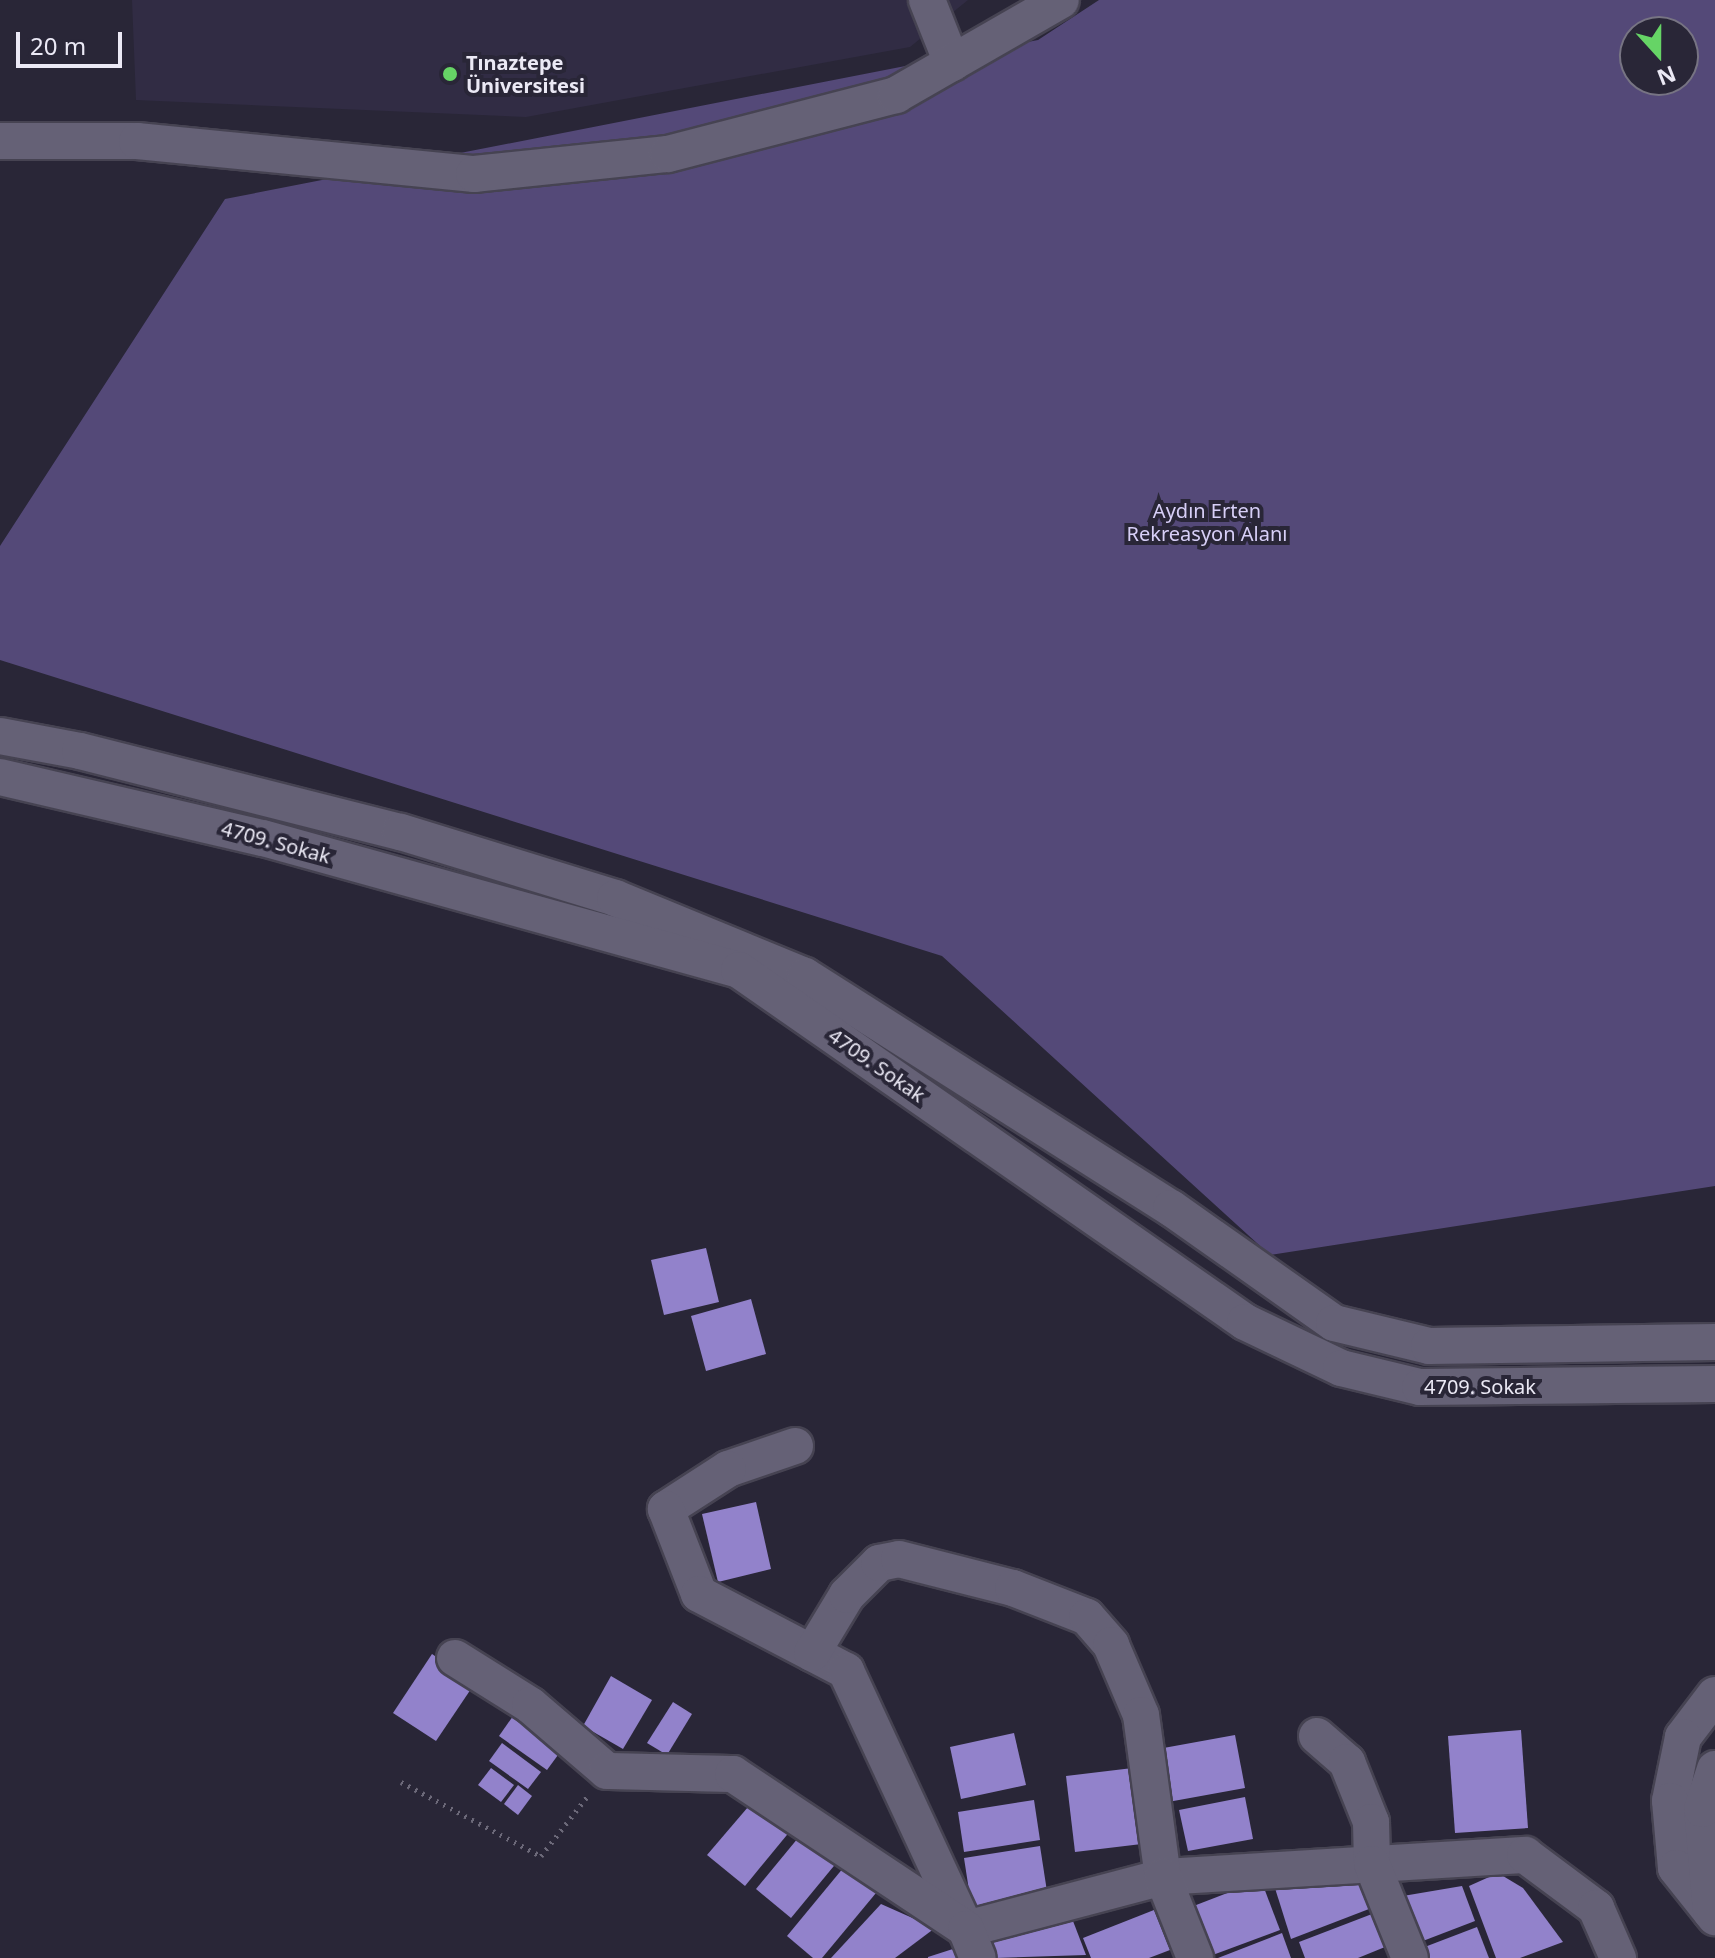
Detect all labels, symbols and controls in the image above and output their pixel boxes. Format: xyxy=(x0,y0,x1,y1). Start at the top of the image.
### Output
scale bar xyxy=(20,16,126,66)
north arrow xyxy=(1619,16,1699,96)
text: 20 m xyxy=(30,29,86,62)
place label: Tınaztepe Üniversitesi xyxy=(466,50,585,97)
text: N xyxy=(1653,59,1681,94)
marker: Tınaztepe Üniversitesi xyxy=(441,65,459,83)
park label: Aydın Erten Rekreasyon Alanı xyxy=(1127,498,1287,545)
street label: 4709. Sokak xyxy=(219,816,333,868)
street label: 4709. Sokak xyxy=(824,1023,930,1107)
street label: 4709. Sokak xyxy=(1424,1374,1536,1398)

